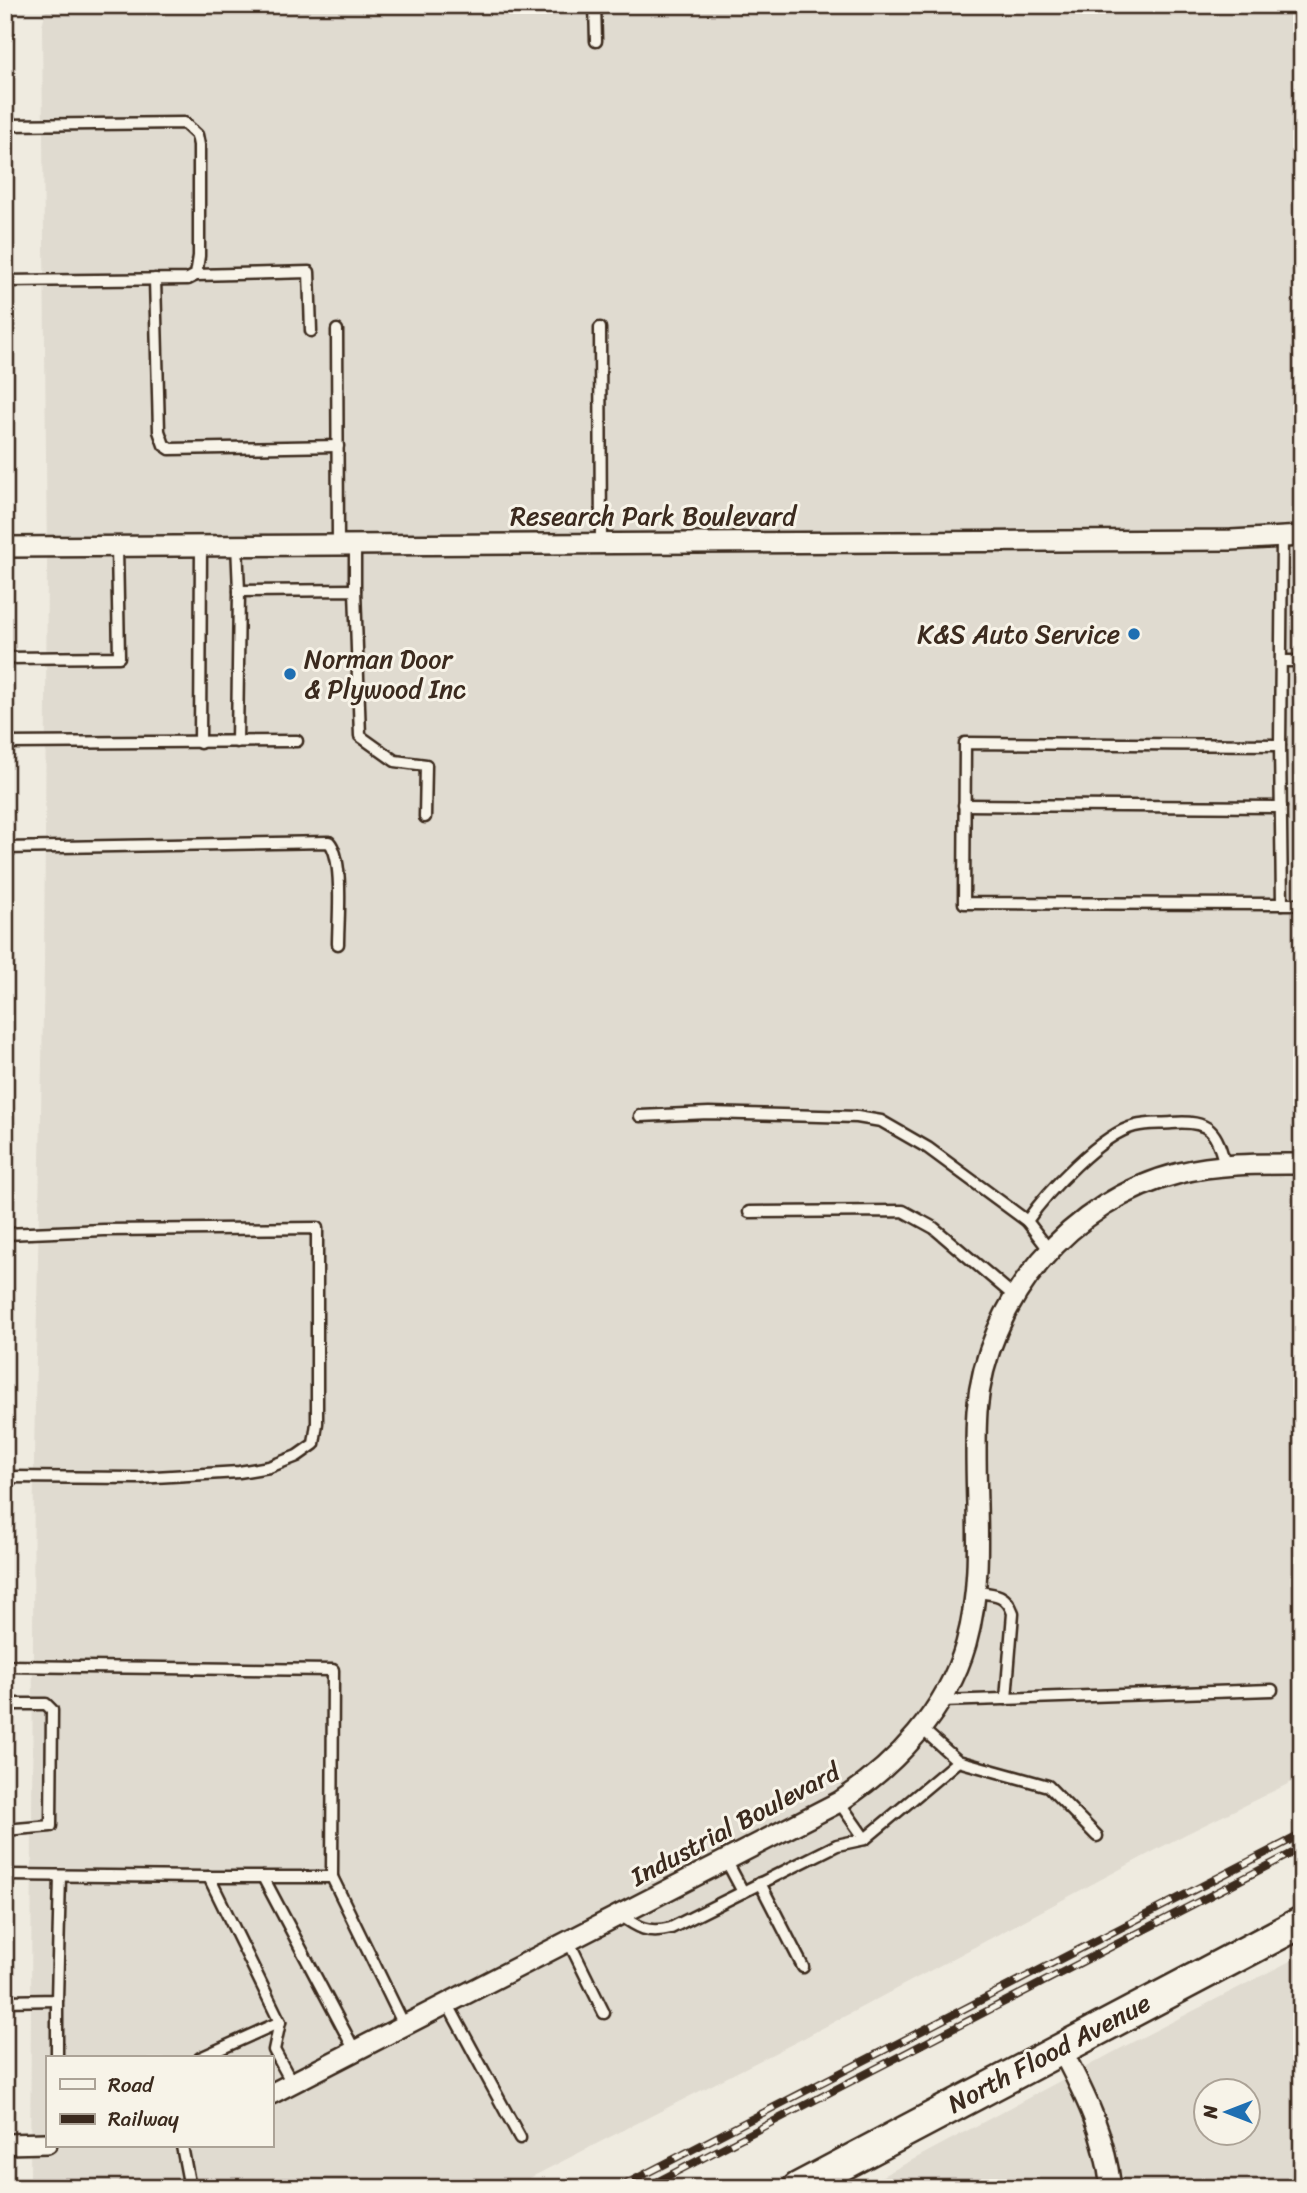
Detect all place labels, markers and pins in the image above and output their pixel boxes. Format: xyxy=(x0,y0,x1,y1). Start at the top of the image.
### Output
place label: K&S Auto Service xyxy=(917,611,1120,657)
marker: K&S Auto Service xyxy=(1126,626,1142,642)
place label: Norman Door & Plywood Inc xyxy=(304,636,466,712)
marker: Norman Door & Plywood Inc xyxy=(282,666,298,682)

